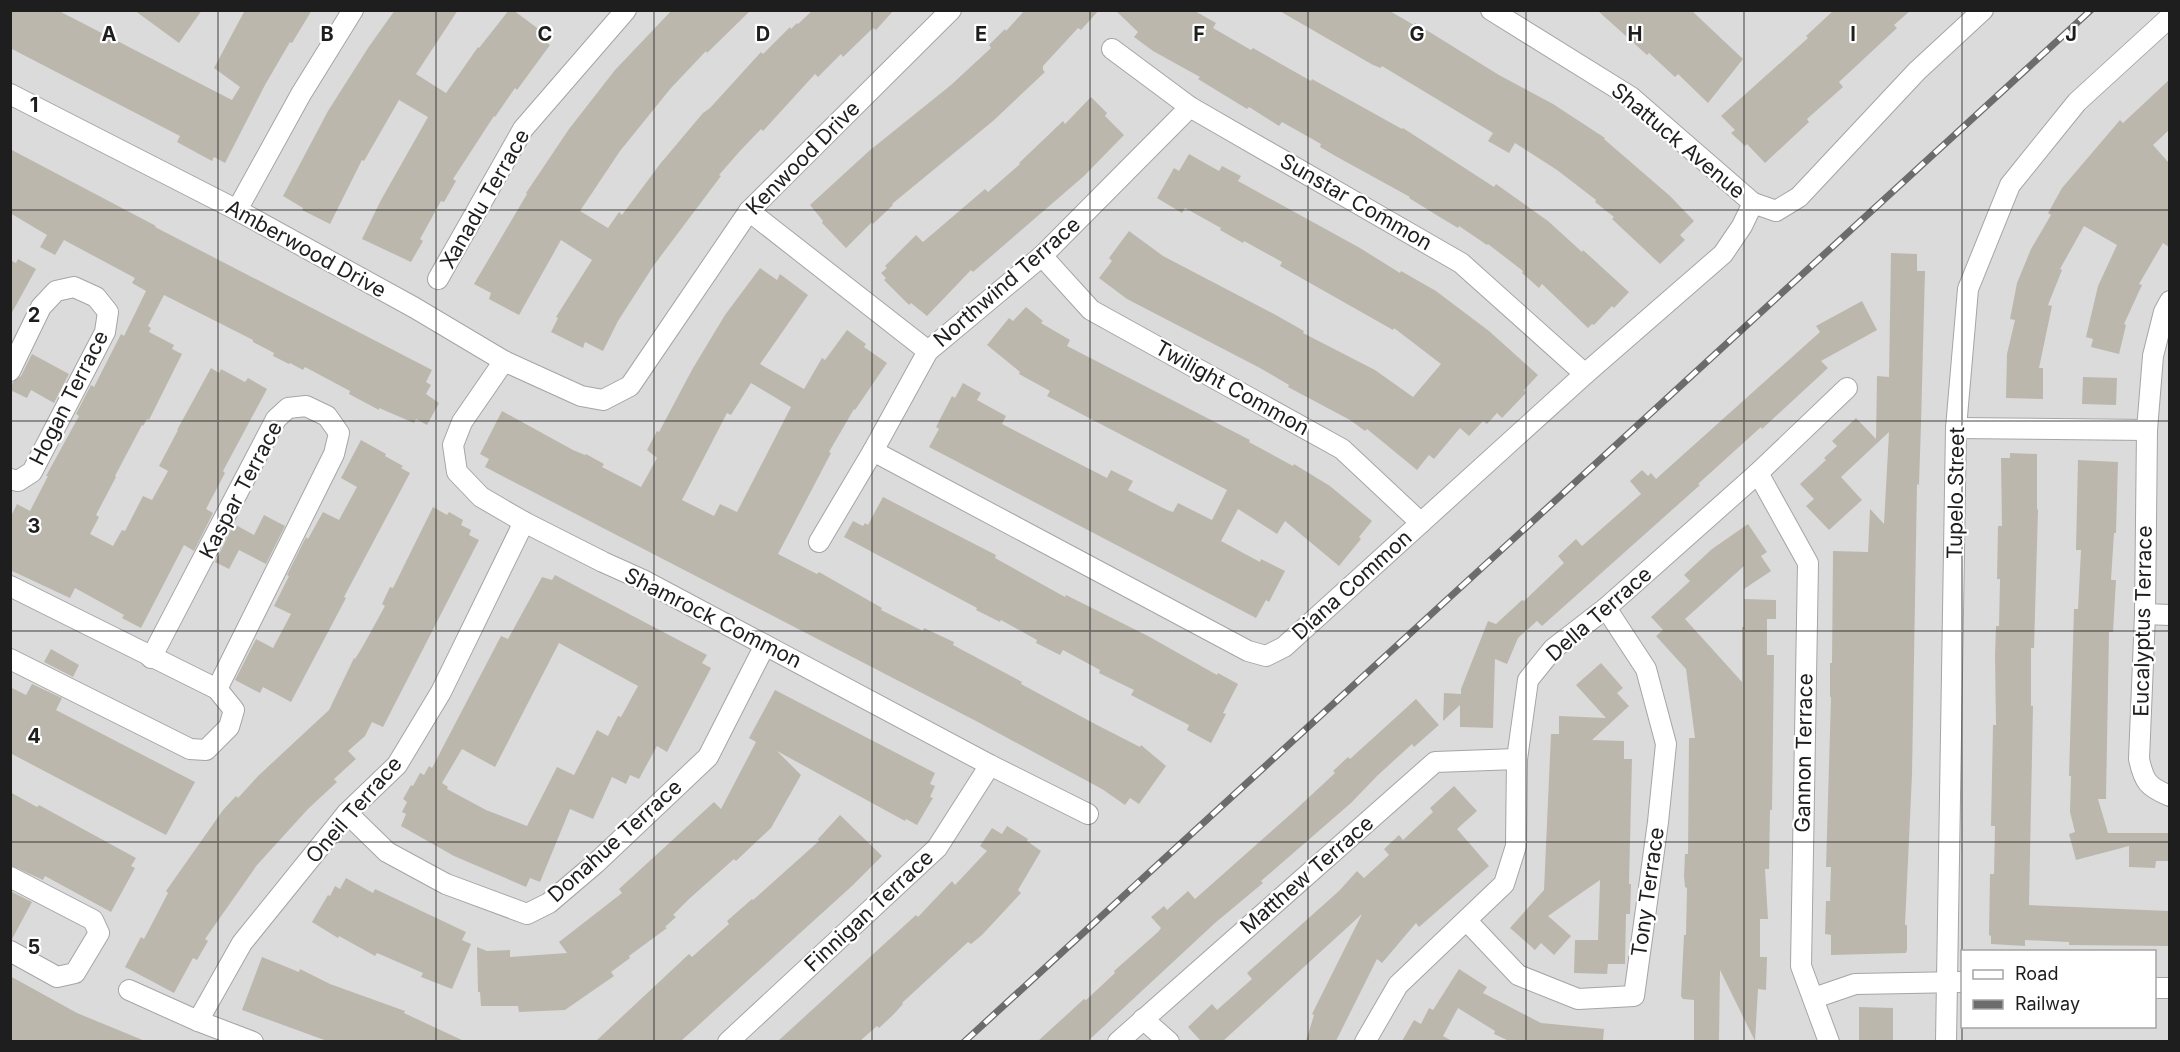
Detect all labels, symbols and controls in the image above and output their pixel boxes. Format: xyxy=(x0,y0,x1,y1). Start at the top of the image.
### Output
text: A xyxy=(102,22,117,46)
text: B xyxy=(320,22,334,46)
text: C xyxy=(538,22,552,46)
text: D xyxy=(756,22,770,46)
text: E xyxy=(975,22,987,46)
text: F xyxy=(1193,22,1205,46)
text: G xyxy=(1409,22,1425,46)
text: H xyxy=(1628,22,1642,46)
text: I xyxy=(1850,22,1856,46)
text: J xyxy=(2065,22,2077,46)
street label: Shattuck Avenue xyxy=(1607,78,1750,204)
text: 1 xyxy=(30,93,38,117)
street label: Kenwood Drive xyxy=(740,95,865,220)
street label: Xanadu Terrace xyxy=(435,125,535,273)
street label: Sunstar Common xyxy=(1276,148,1437,255)
street label: Amberwood Drive xyxy=(222,194,391,303)
street label: Northwind Terrace xyxy=(928,211,1085,352)
text: 2 xyxy=(28,303,40,327)
street label: Hogan Terrace xyxy=(24,326,113,469)
street label: Twilight Common xyxy=(1151,335,1314,440)
street label: Kaspar Terrace xyxy=(194,417,287,563)
street label: Tupelo Street xyxy=(1942,426,1969,559)
text: 3 xyxy=(28,514,40,538)
street label: Diana Common xyxy=(1287,525,1416,645)
street label: Eucalyptus Terrace xyxy=(2128,525,2157,717)
street label: Della Terrace xyxy=(1541,561,1657,666)
street label: Shamrock Common xyxy=(621,562,806,673)
street label: Gannon Terrace xyxy=(1790,673,1817,833)
text: 4 xyxy=(27,724,41,748)
street label: Oneil Terrace xyxy=(301,751,407,868)
street label: Donahue Terrace xyxy=(543,774,687,907)
street label: Matthew Terrace xyxy=(1235,810,1378,939)
street label: Tony Terrace xyxy=(1626,825,1669,958)
street label: Finnigan Terrace xyxy=(799,845,938,977)
text: 5 xyxy=(28,935,40,959)
legend xyxy=(1961,950,2156,1028)
text: Road xyxy=(2015,963,2058,984)
text: Railway xyxy=(2015,993,2080,1014)

